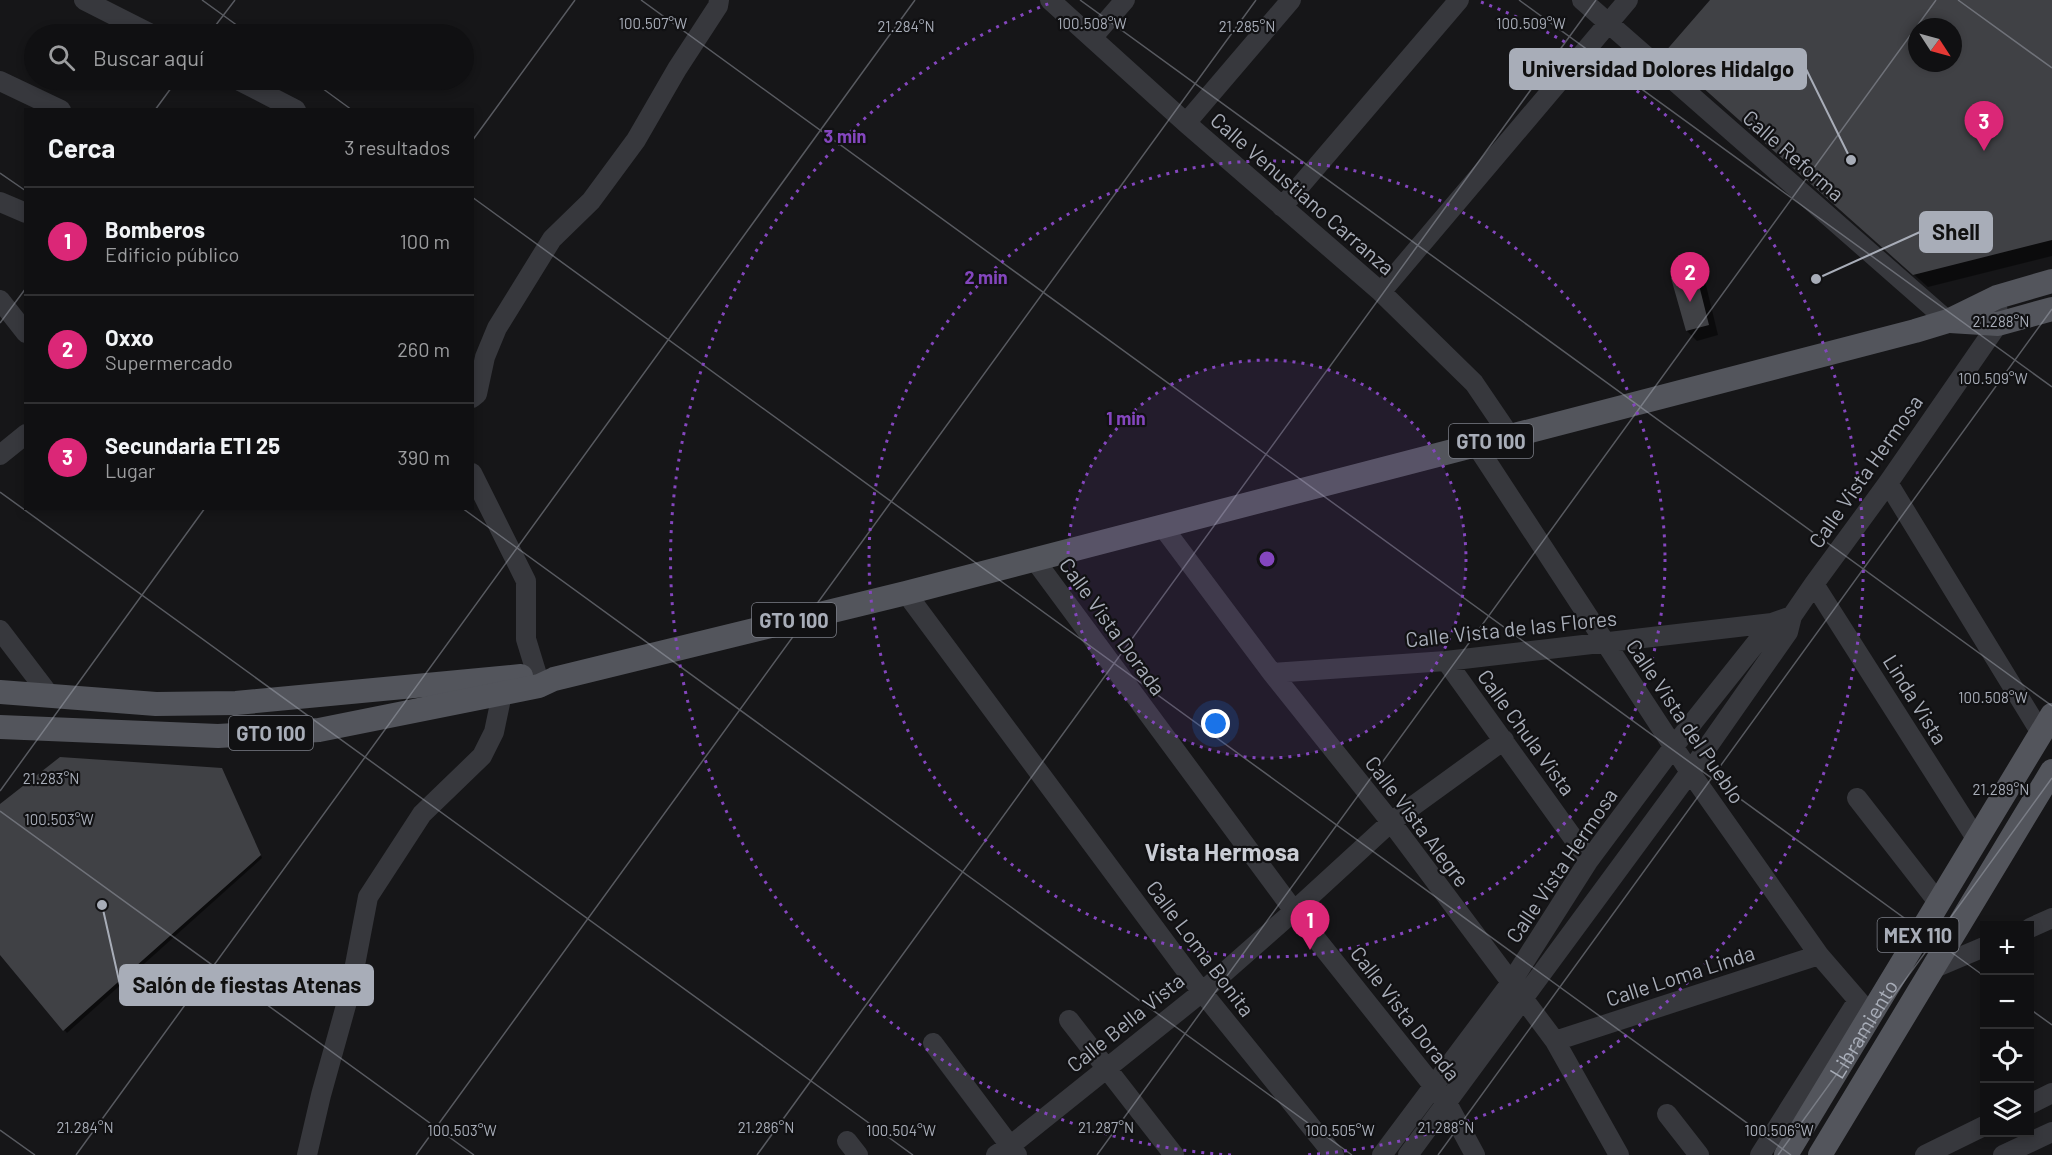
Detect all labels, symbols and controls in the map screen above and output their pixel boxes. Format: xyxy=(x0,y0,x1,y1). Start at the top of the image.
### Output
text: 100.507°W xyxy=(619,14,687,32)
text: 100.508°W xyxy=(1057,14,1127,32)
text: 100.509°W xyxy=(1496,14,1566,32)
text: 21.284°N xyxy=(877,17,935,35)
text: 21.285°N xyxy=(1219,17,1275,35)
north arrow xyxy=(1908,18,1962,72)
search box xyxy=(24,24,474,90)
icon: search xyxy=(45,41,78,74)
text: Buscar aquí xyxy=(93,44,204,70)
callout: Universidad Dolores Hidalgo xyxy=(1510,49,1806,89)
text: Universidad Dolores Hidalgo xyxy=(1522,55,1794,81)
pin: 3 xyxy=(1964,102,2004,151)
street label: Calle Reforma xyxy=(1738,104,1850,206)
street label: Calle Venustiano Carranza xyxy=(1206,107,1400,279)
text: 3 min xyxy=(824,125,866,147)
text: Cerca xyxy=(48,132,115,163)
text: 3 resultados xyxy=(344,135,450,159)
callout: Shell xyxy=(1920,212,1992,252)
text: Bomberos xyxy=(105,216,205,242)
text: Shell xyxy=(1932,218,1980,244)
text: 1 xyxy=(64,229,71,253)
text: 100 m xyxy=(400,229,450,253)
text: Edificio público xyxy=(105,242,239,266)
pin: 2 xyxy=(1670,252,1710,302)
text: 2 min xyxy=(964,266,1008,288)
text: 21.288°N xyxy=(1973,312,2029,330)
text: Oxxo xyxy=(105,324,154,350)
text: 2 xyxy=(62,337,73,361)
text: 260 m xyxy=(397,337,450,361)
text: Supermercado xyxy=(105,350,233,374)
text: 100.509°W xyxy=(1958,369,2028,387)
street label: Calle Vista Hermosa xyxy=(1803,390,1927,552)
text: 1 min xyxy=(1106,407,1146,429)
road number: GTO 100 xyxy=(1449,424,1533,458)
text: Secundaria ETI 25 xyxy=(105,432,280,458)
text: 3 xyxy=(62,445,73,469)
text: 390 m xyxy=(397,445,450,469)
text: Lugar xyxy=(105,458,155,482)
centre of rings xyxy=(1257,549,1277,569)
street label: Calle Vista Dorada xyxy=(1055,552,1171,700)
road number: GTO 100 xyxy=(752,603,836,637)
street label: Calle Vista de las Flores xyxy=(1404,604,1618,652)
street label: Calle Vista del Pueblo xyxy=(1622,634,1750,808)
street label: Linda Vista xyxy=(1879,650,1953,748)
street label: Calle Chula Vista xyxy=(1473,664,1581,800)
text: 100.508°W xyxy=(1958,688,2028,706)
your location xyxy=(1201,709,1230,738)
road number: GTO 100 xyxy=(229,716,313,750)
street label: Calle Vista Alegre xyxy=(1361,751,1475,891)
text: 21.283°N xyxy=(23,769,79,787)
text: 21.289°N xyxy=(1973,780,2029,798)
street label: Calle Vista Hermosa xyxy=(1500,783,1622,947)
text: 100.503°W xyxy=(24,810,94,828)
district label: Vista Hermosa xyxy=(1144,837,1300,866)
street label: Calle Loma Bonita xyxy=(1142,875,1260,1021)
pin: 1 xyxy=(1290,900,1330,950)
road number: MEX 110 xyxy=(1878,918,1958,952)
map controls xyxy=(1980,921,2034,1137)
button: + xyxy=(1980,921,2034,975)
street label: Calle Loma Linda xyxy=(1603,939,1757,1011)
street label: Calle Vista Dorada xyxy=(1346,941,1466,1085)
callout: Salón de fiestas Atenas xyxy=(120,965,373,1005)
street label: Calle Bella Vista xyxy=(1061,967,1189,1077)
text: Salón de fiestas Atenas xyxy=(133,971,361,997)
street label: Libramiento xyxy=(1823,974,1902,1082)
button: − xyxy=(1980,975,2034,1029)
button: locate xyxy=(1980,1029,2034,1083)
button: layers xyxy=(1980,1083,2034,1137)
text: 21.284°N xyxy=(56,1118,114,1136)
text: 21.286°N xyxy=(738,1118,794,1136)
text: 21.287°N xyxy=(1078,1118,1134,1136)
text: 21.288°N xyxy=(1418,1118,1474,1136)
text: 100.503°W xyxy=(427,1121,497,1139)
text: 100.504°W xyxy=(866,1121,936,1139)
text: 100.505°W xyxy=(1305,1121,1375,1139)
text: 100.506°W xyxy=(1744,1121,1814,1139)

